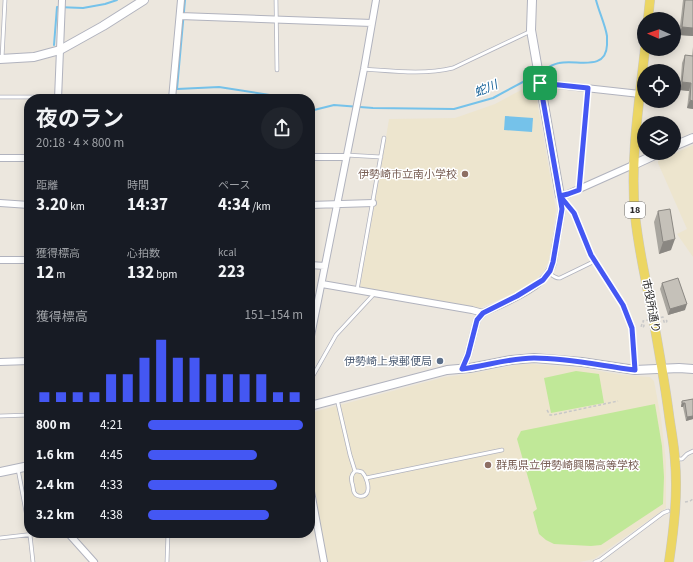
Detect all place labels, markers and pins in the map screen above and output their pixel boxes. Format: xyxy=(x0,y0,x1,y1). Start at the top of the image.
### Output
pin xyxy=(523,66,557,100)
place label: 伊勢崎市立南小学校 xyxy=(358,167,457,182)
marker: 伊勢崎市立南小学校 xyxy=(460,169,470,179)
place label: 伊勢崎上泉郵便局 xyxy=(344,354,432,369)
marker: 伊勢崎上泉郵便局 xyxy=(435,356,445,366)
place label: 群馬県立伊勢崎興陽高等学校 xyxy=(496,458,639,473)
marker: 群馬県立伊勢崎興陽高等学校 xyxy=(483,460,493,470)

